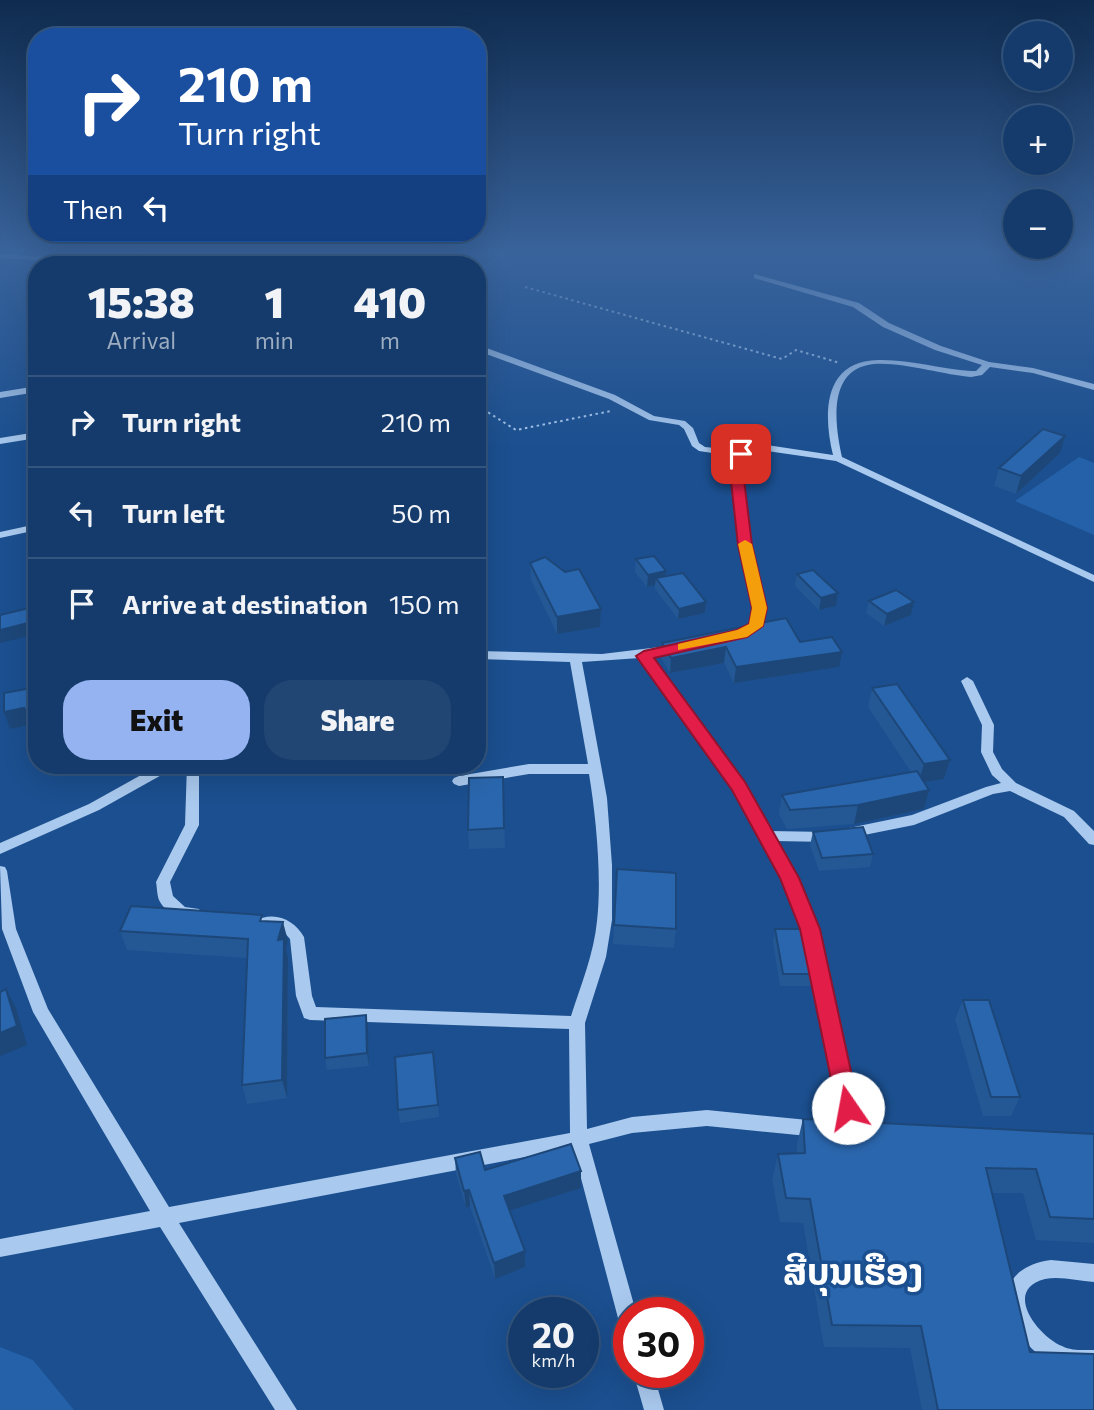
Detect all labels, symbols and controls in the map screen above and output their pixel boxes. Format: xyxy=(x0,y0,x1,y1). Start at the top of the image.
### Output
map controls xyxy=(1003,21,1073,259)
button: sound xyxy=(1003,21,1073,91)
text: 210 m xyxy=(178,52,313,112)
icon: right xyxy=(63,56,154,147)
button: + xyxy=(1003,105,1073,175)
text: Turn right xyxy=(178,112,321,152)
icon: left xyxy=(137,189,175,227)
button: − xyxy=(1003,189,1073,259)
text: Then xyxy=(63,193,123,224)
text: 15:38 xyxy=(88,275,195,327)
text: 1 xyxy=(264,275,284,327)
text: 410 xyxy=(354,275,426,327)
text: Arrival xyxy=(107,326,176,354)
text: min xyxy=(255,326,294,354)
text: m xyxy=(380,326,400,354)
icon: right xyxy=(63,403,101,441)
text: Turn right xyxy=(122,406,241,437)
text: 210 m xyxy=(381,406,451,437)
pin xyxy=(711,424,771,484)
icon: arrive xyxy=(722,435,760,473)
icon: left xyxy=(63,494,101,532)
text: Turn left xyxy=(122,497,225,528)
text: 50 m xyxy=(391,497,451,528)
icon: arrive xyxy=(63,585,101,623)
text: Arrive at destination xyxy=(122,588,368,619)
text: 150 m xyxy=(389,588,460,619)
button: Exit xyxy=(63,680,250,760)
button: Share xyxy=(264,680,451,760)
position arrow xyxy=(811,1071,885,1145)
district label: ສີບຸນເຮືອງ xyxy=(783,1247,923,1296)
speed limit sign: 30 xyxy=(613,1297,704,1388)
text: 20 xyxy=(532,1312,575,1355)
text: km/h xyxy=(532,1349,575,1371)

